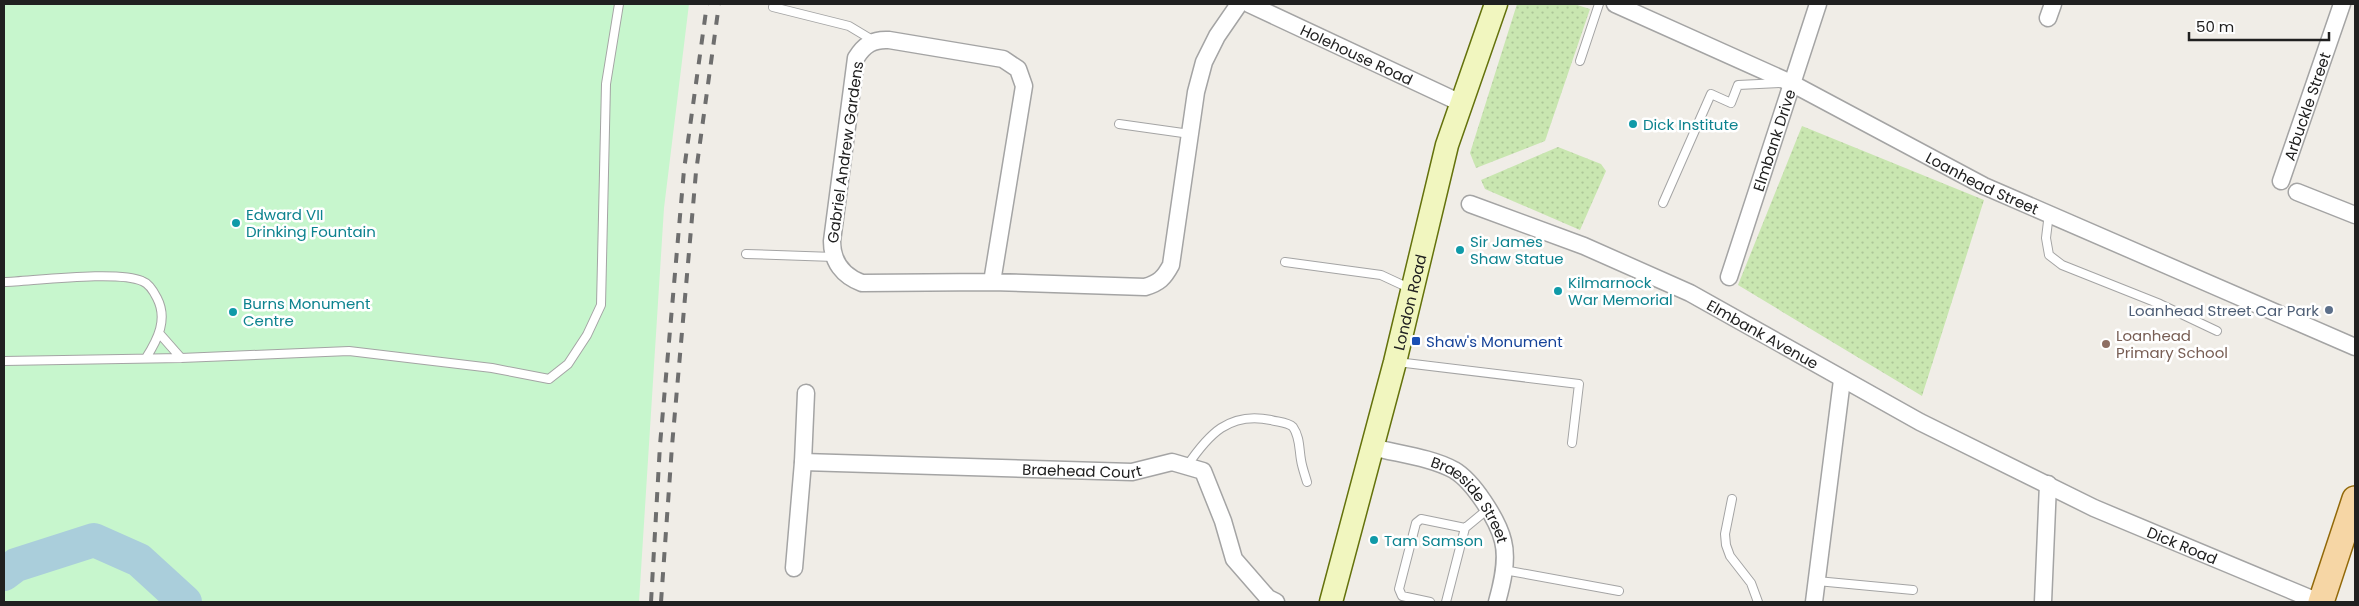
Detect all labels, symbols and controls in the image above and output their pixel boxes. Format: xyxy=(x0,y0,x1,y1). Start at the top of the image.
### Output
scale bar xyxy=(2189,10,2329,42)
text: 50 m xyxy=(2196,16,2234,37)
street label: Holehouse Road xyxy=(1297,19,1417,90)
street label: Arbuckle Street xyxy=(2278,49,2335,163)
street label: Gabriel Andrew Gardens xyxy=(822,59,868,244)
street label: Elmbank Drive xyxy=(1747,86,1800,194)
place label: Dick Institute xyxy=(1643,114,1738,135)
marker: Dick Institute xyxy=(1627,118,1639,130)
street label: Loanhead Street xyxy=(1922,147,2042,219)
place label: Edward VII Drinking Fountain xyxy=(246,204,376,242)
marker: Edward VII Drinking Fountain xyxy=(230,217,242,229)
place label: Sir James Shaw Statue xyxy=(1470,231,1564,269)
marker: Sir James Shaw Statue xyxy=(1454,244,1466,256)
street label: London Road xyxy=(1388,252,1431,352)
place label: Kilmarnock War Memorial xyxy=(1568,272,1673,310)
marker: Kilmarnock War Memorial xyxy=(1552,285,1564,297)
place label: Burns Monument Centre xyxy=(243,293,370,331)
street label: Elmbank Avenue xyxy=(1703,294,1822,374)
place label: Loanhead Street Car Park xyxy=(2129,300,2319,321)
marker: Loanhead Street Car Park xyxy=(2323,304,2335,316)
marker: Burns Monument Centre xyxy=(227,306,239,318)
place label: Loanhead Primary School xyxy=(2116,325,2228,363)
place label: Shaw's Monument xyxy=(1426,331,1563,352)
marker: Shaw's Monument xyxy=(1410,335,1422,347)
marker: Loanhead Primary School xyxy=(2100,338,2112,350)
street label: Braeside Street xyxy=(1428,451,1514,545)
street label: Braehead Court xyxy=(1022,458,1144,483)
street label: Dick Road xyxy=(2144,521,2221,569)
place label: Tam Samson xyxy=(1384,530,1483,551)
marker: Tam Samson xyxy=(1368,534,1380,546)

